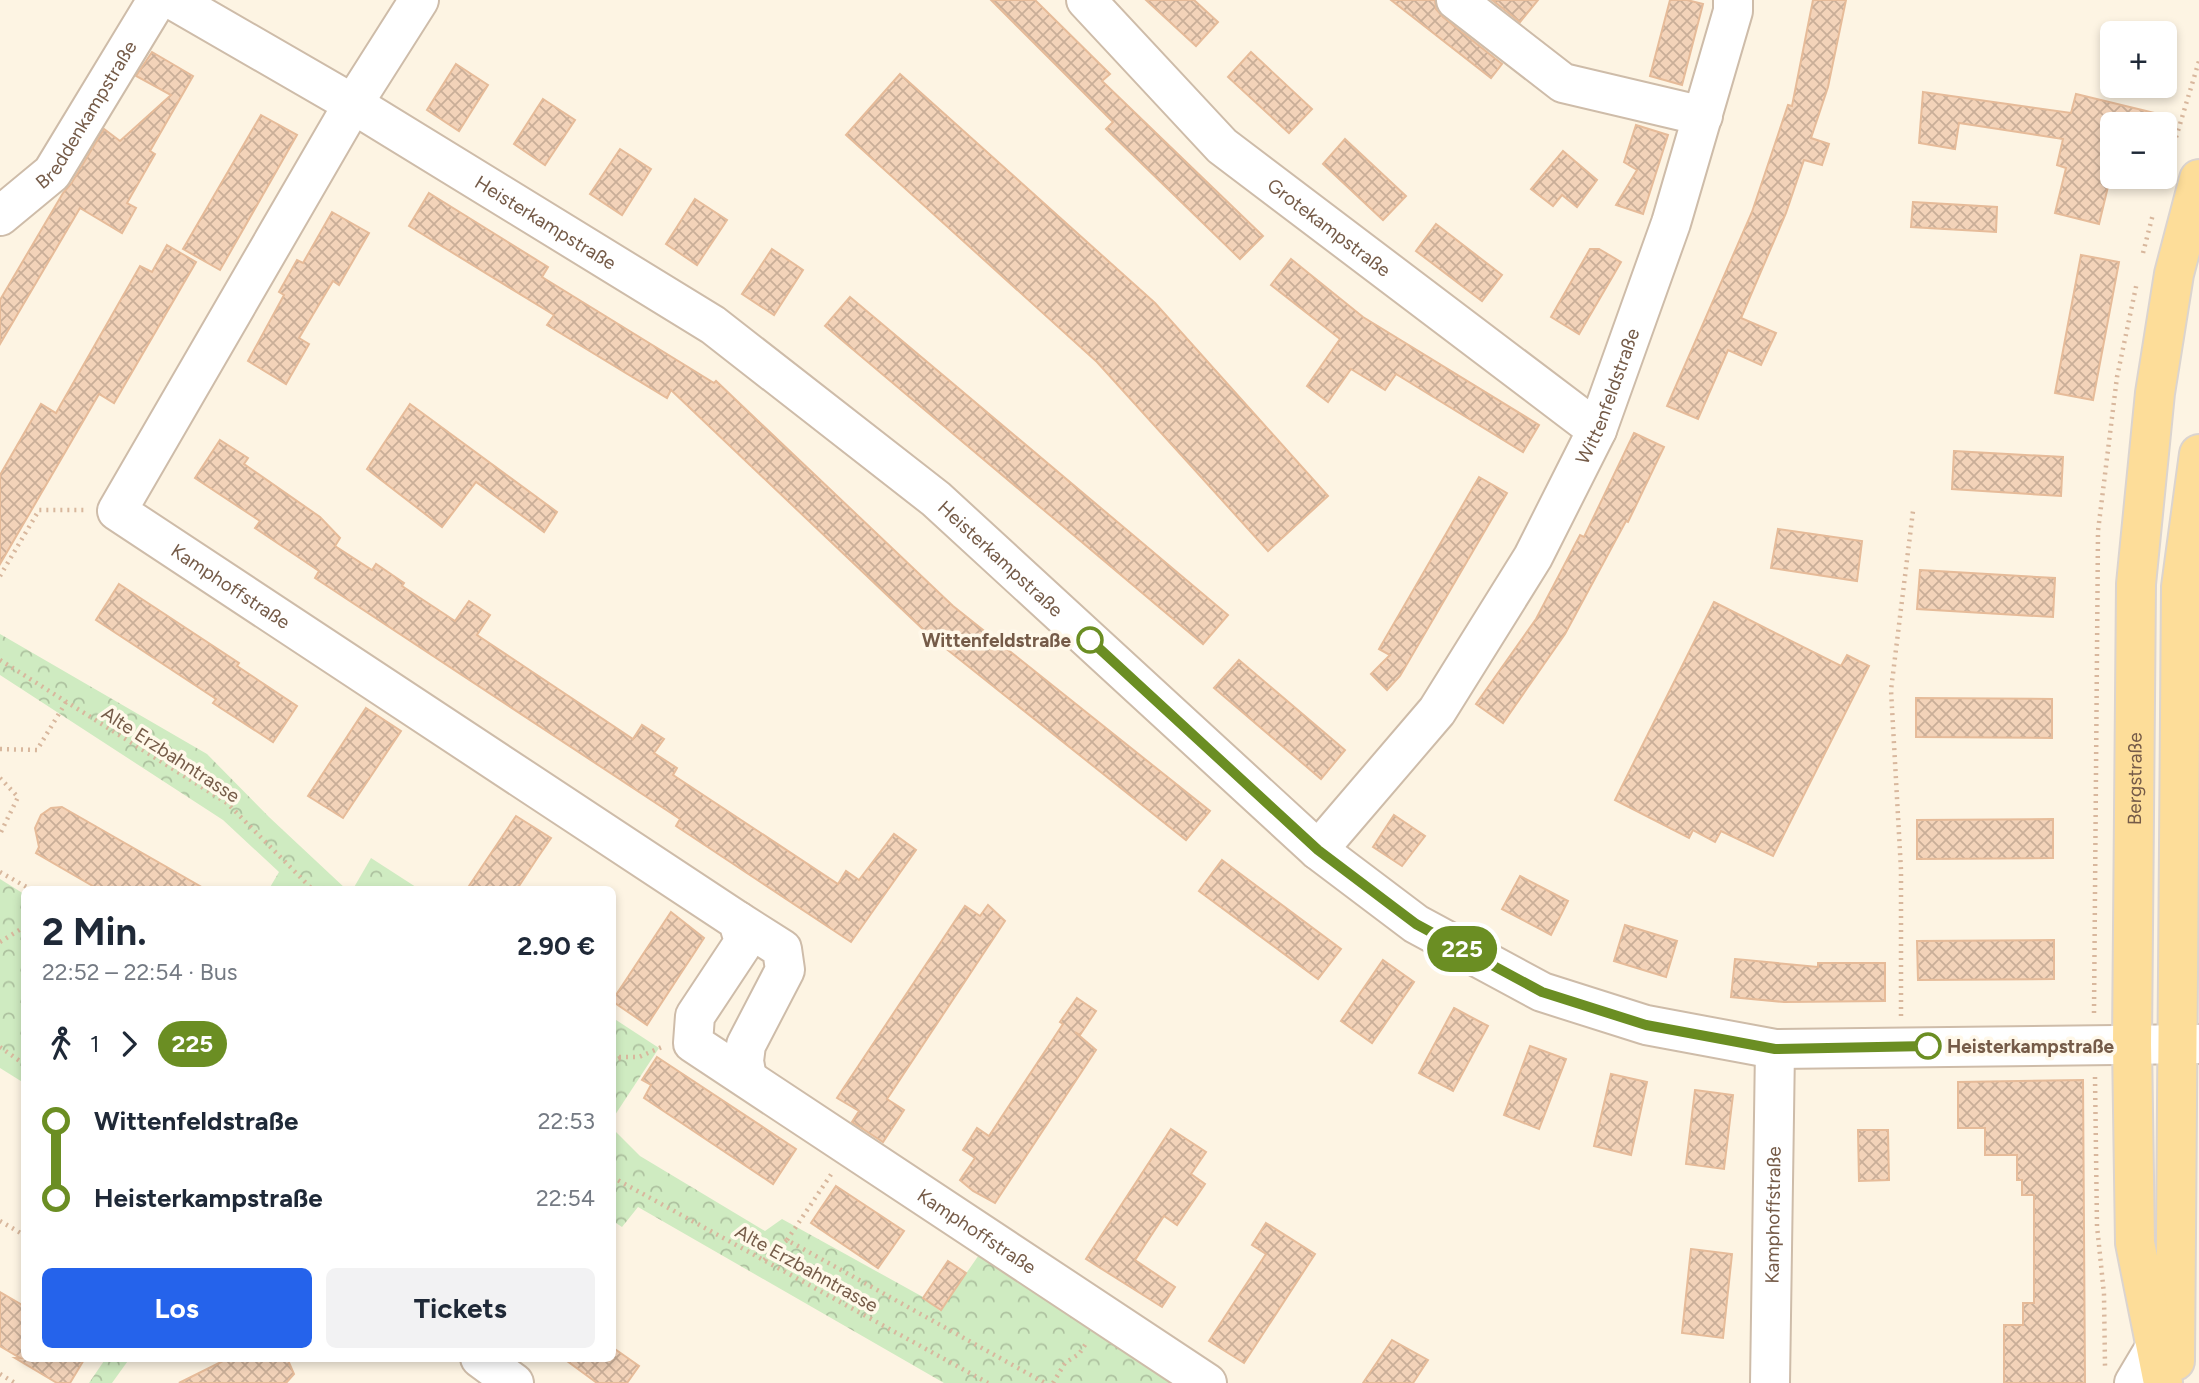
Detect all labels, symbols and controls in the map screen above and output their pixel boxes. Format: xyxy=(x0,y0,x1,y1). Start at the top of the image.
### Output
map controls xyxy=(2100,21,2177,189)
button: + xyxy=(2100,21,2177,98)
street label: Breddenkampstraße xyxy=(31,36,142,194)
button: − xyxy=(2100,112,2177,189)
street label: Heisterkampstraße xyxy=(471,171,620,275)
street label: Grotekampstraße xyxy=(1263,173,1395,282)
street label: Wittenfeldstraße xyxy=(1571,325,1644,468)
street label: Heisterkampstraße xyxy=(933,496,1068,622)
street label: Kamphoffstraße xyxy=(167,539,294,634)
marker: Wittenfeldstraße xyxy=(1077,627,1103,653)
place label: Wittenfeldstraße xyxy=(922,629,1071,652)
street label: Alte Erzbahntrasse xyxy=(98,701,244,808)
street label: Bergstraße xyxy=(2123,732,2147,825)
text: 2 Min. xyxy=(42,909,147,955)
line badge: 225 xyxy=(1422,926,1502,972)
text: 2.90 € xyxy=(517,930,595,962)
text: 225 xyxy=(1441,934,1483,963)
text: 22:52 – 22:54 · Bus xyxy=(42,958,237,986)
icon: walk xyxy=(42,1025,80,1063)
icon: forward xyxy=(110,1025,148,1063)
text: 225 xyxy=(172,1029,213,1058)
text: 1 xyxy=(90,1030,100,1058)
marker: Heisterkampstraße xyxy=(1915,1033,1941,1059)
place label: Heisterkampstraße xyxy=(1947,1035,2115,1058)
text: Wittenfeldstraße xyxy=(94,1105,298,1137)
text: 22:53 xyxy=(538,1107,595,1135)
street label: Kamphoffstraße xyxy=(1760,1146,1786,1284)
text: Heisterkampstraße xyxy=(94,1182,323,1214)
text: 22:54 xyxy=(536,1184,595,1212)
street label: Kamphoffstraße xyxy=(913,1184,1040,1279)
street label: Alte Erzbahntrasse xyxy=(731,1220,882,1317)
button: Los xyxy=(42,1268,312,1348)
button: Tickets xyxy=(326,1268,595,1348)

